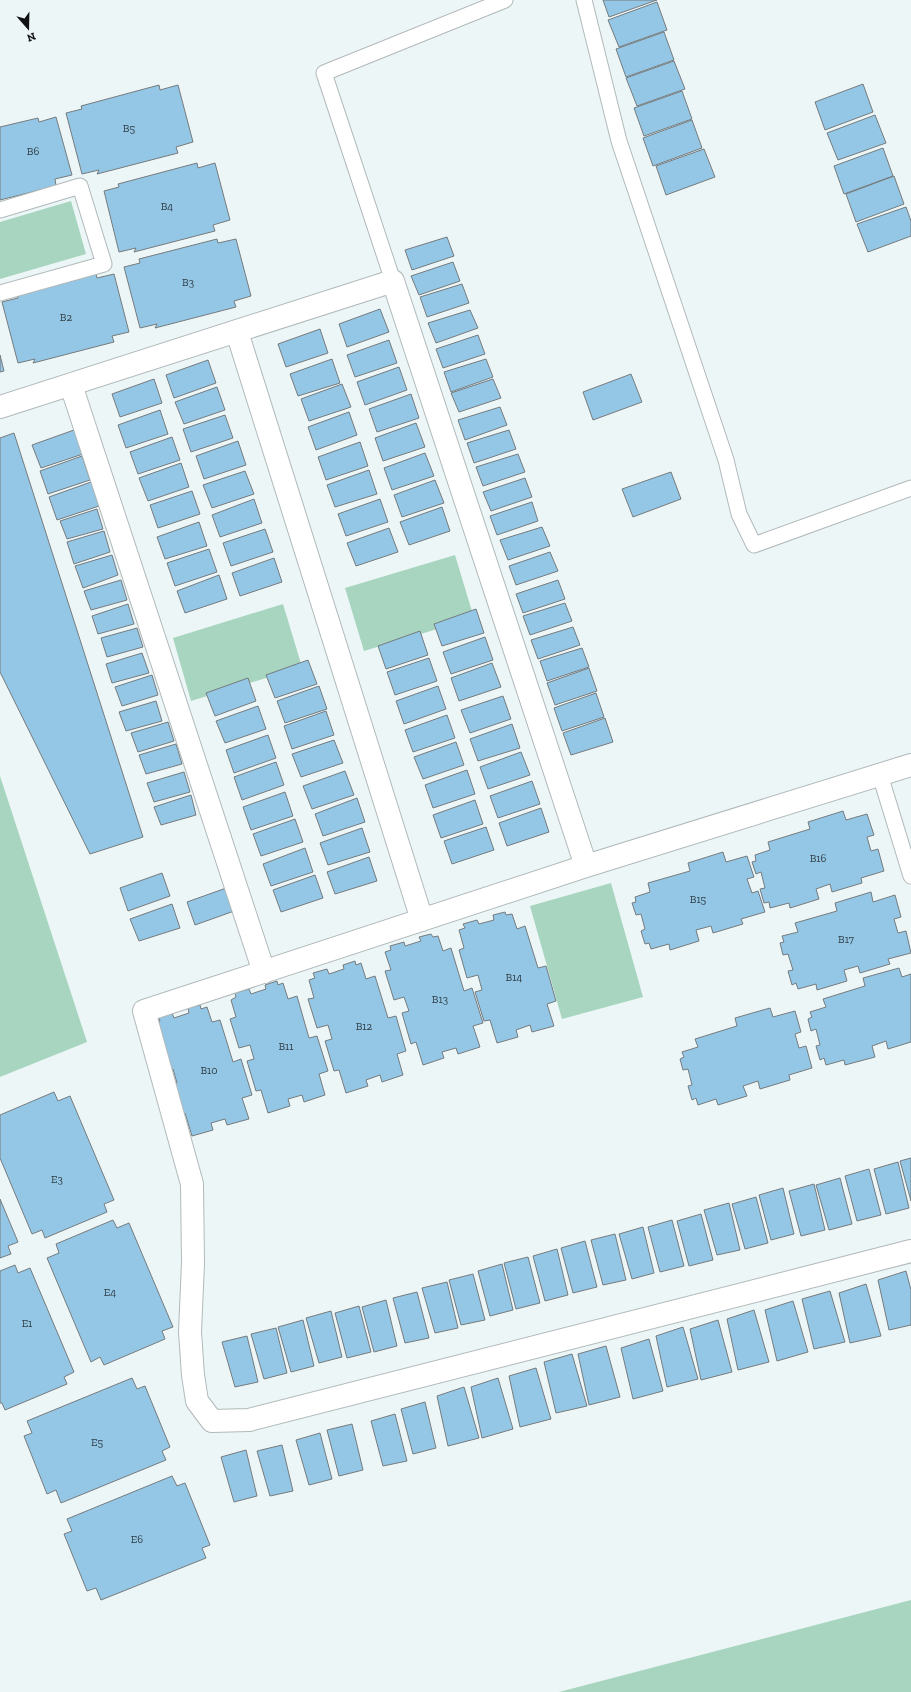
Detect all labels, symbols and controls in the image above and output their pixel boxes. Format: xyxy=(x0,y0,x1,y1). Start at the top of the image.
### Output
north arrow xyxy=(8,8,48,48)
text: N xyxy=(25,29,37,45)
house number: B5 xyxy=(123,122,136,135)
house number: B6 xyxy=(27,145,39,158)
house number: B4 xyxy=(161,200,173,213)
house number: B3 xyxy=(182,276,194,289)
house number: B2 xyxy=(60,311,72,324)
house number: B16 xyxy=(810,852,827,865)
house number: B15 xyxy=(690,893,707,906)
house number: B17 xyxy=(838,933,854,946)
house number: B14 xyxy=(506,971,522,984)
house number: B13 xyxy=(432,993,448,1006)
house number: B12 xyxy=(356,1020,373,1033)
house number: B11 xyxy=(278,1040,294,1053)
house number: B10 xyxy=(200,1064,218,1077)
house number: E3 xyxy=(51,1173,63,1186)
house number: E4 xyxy=(104,1286,116,1299)
house number: E1 xyxy=(22,1317,33,1330)
house number: E5 xyxy=(91,1436,103,1449)
house number: E6 xyxy=(131,1533,143,1546)

